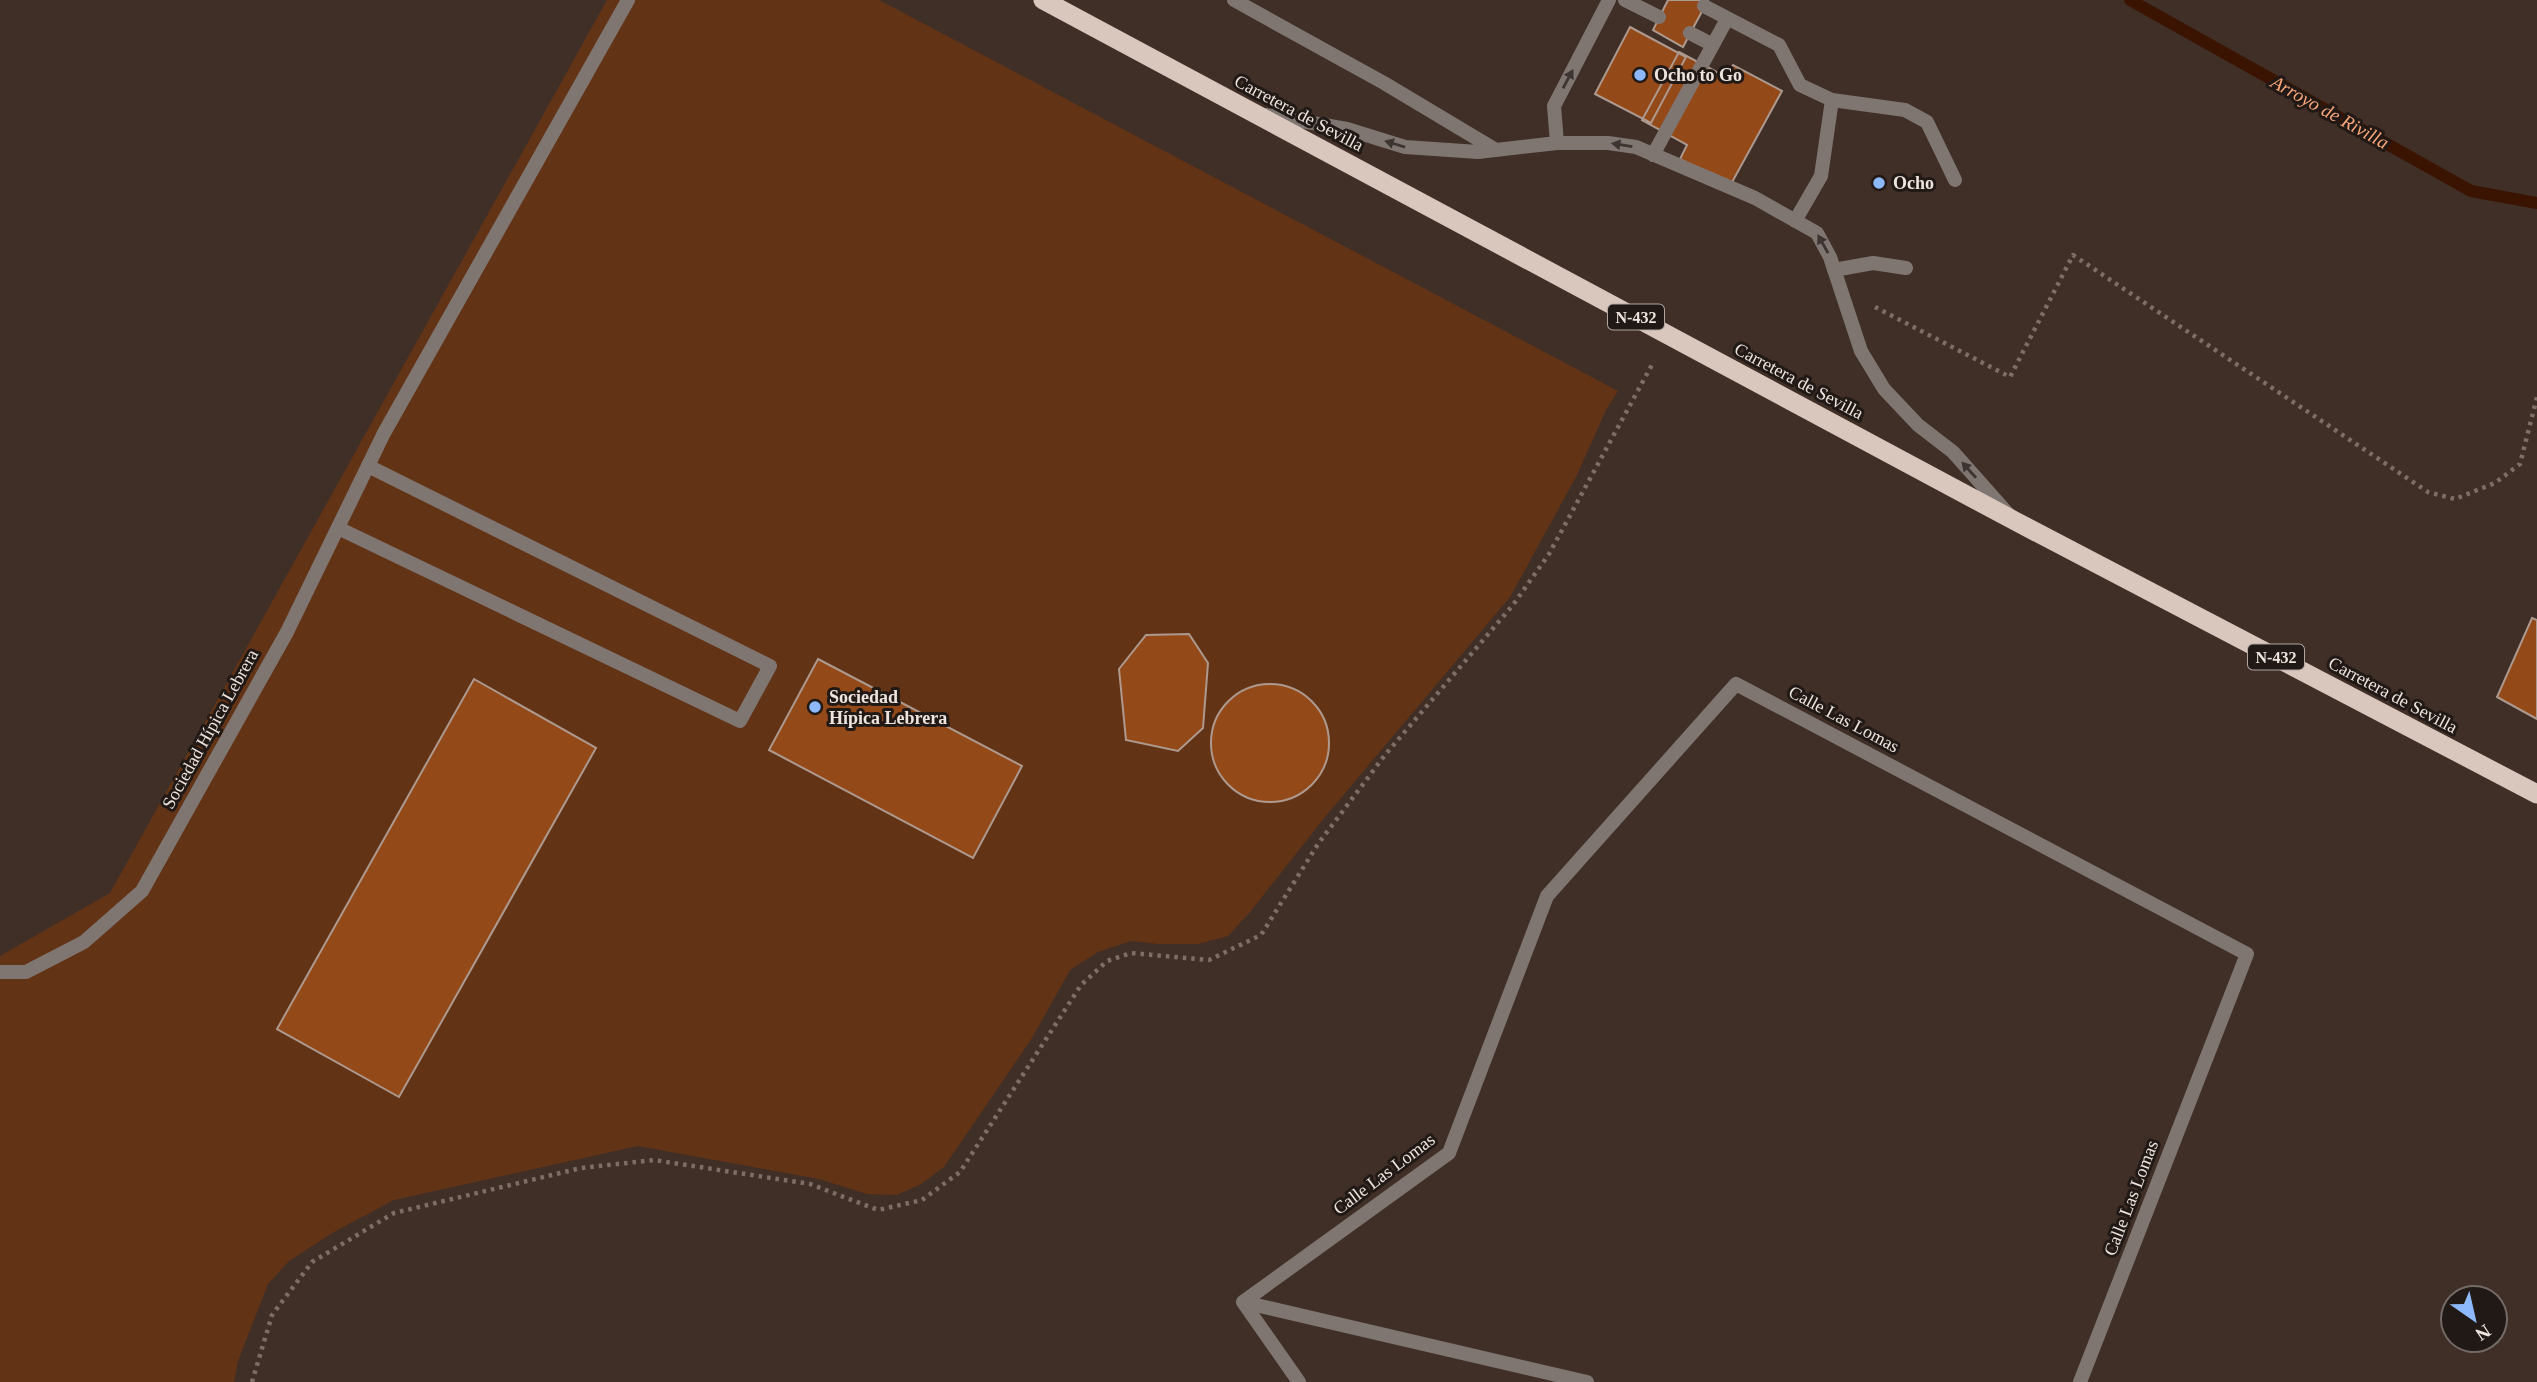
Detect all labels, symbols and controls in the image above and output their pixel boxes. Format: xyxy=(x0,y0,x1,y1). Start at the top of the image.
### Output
place label: Ocho to Go xyxy=(1654,65,1742,85)
marker: Ocho to Go xyxy=(1632,67,1648,83)
one-way arrow xyxy=(1562,69,1574,89)
water label: Arroyo de Rivilla xyxy=(2266,70,2392,153)
street label: Carretera de Sevilla xyxy=(1231,71,1367,155)
one-way arrow xyxy=(1385,139,1406,149)
one-way arrow xyxy=(1611,139,1633,150)
place label: Ocho xyxy=(1893,173,1934,193)
marker: Ocho xyxy=(1871,175,1887,191)
one-way arrow xyxy=(1817,234,1828,254)
road number: N-432 xyxy=(1608,304,1664,330)
street label: Carretera de Sevilla xyxy=(1731,339,1867,423)
one-way arrow xyxy=(1962,462,1978,479)
road number: N-432 xyxy=(2248,644,2304,670)
street label: Sociedad Hípica Lebrera xyxy=(158,646,262,812)
street label: Carretera de Sevilla xyxy=(2325,653,2461,737)
street label: Calle Las Lomas xyxy=(1785,682,1903,756)
place label: Sociedad Hípica Lebrera xyxy=(829,687,947,728)
marker: Sociedad Hípica Lebrera xyxy=(807,699,823,715)
street label: Calle Las Lomas xyxy=(1329,1129,1439,1219)
street label: Calle Las Lomas xyxy=(2100,1137,2162,1259)
north arrow xyxy=(2439,1284,2509,1354)
text: N xyxy=(2471,1320,2495,1345)

